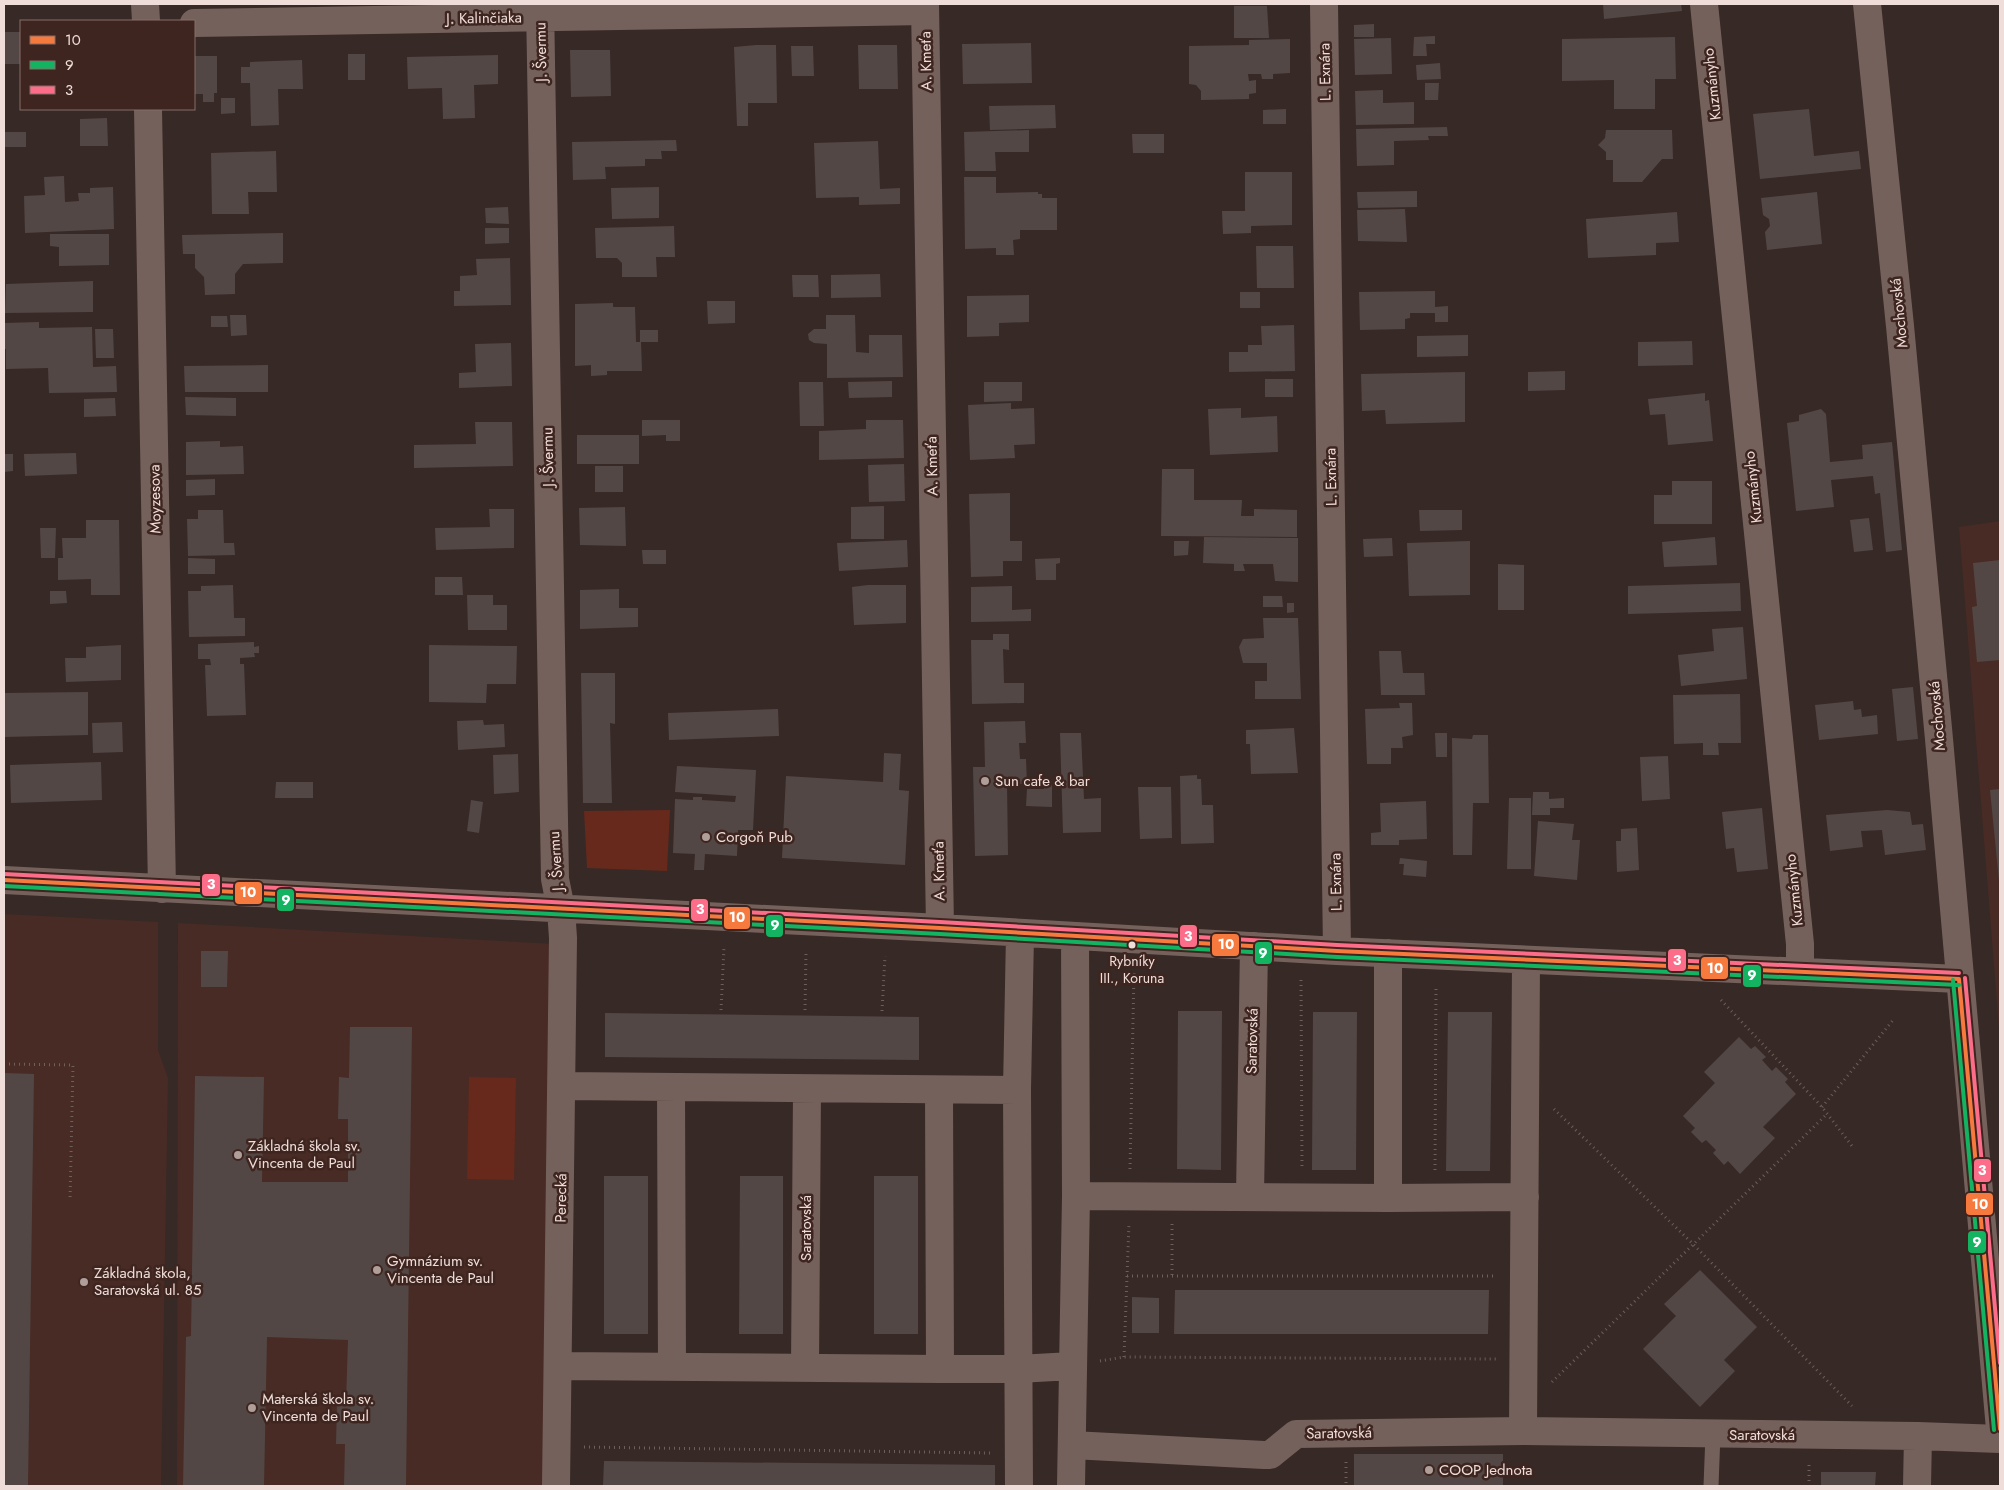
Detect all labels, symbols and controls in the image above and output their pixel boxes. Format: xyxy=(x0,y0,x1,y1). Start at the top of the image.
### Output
street label: J. Kalinčiaka xyxy=(444,6,522,30)
legend xyxy=(20,20,195,110)
street label: J. Švermu xyxy=(529,22,553,84)
text: 10 xyxy=(65,29,81,51)
street label: A. Kmeťa xyxy=(914,31,938,91)
street label: L. Exnára xyxy=(1313,43,1337,101)
street label: Kuzmányho xyxy=(1697,47,1727,121)
text: 9 xyxy=(65,54,74,76)
text: 3 xyxy=(65,79,73,101)
street label: Mochovská xyxy=(1884,277,1914,349)
street label: J. Švermu xyxy=(536,427,560,489)
street label: A. Kmeťa xyxy=(920,436,944,496)
street label: L. Exnára xyxy=(1319,448,1343,506)
street label: Kuzmányho xyxy=(1738,450,1768,524)
street label: Moyzesova xyxy=(143,464,167,534)
street label: Mochovská xyxy=(1923,680,1951,752)
place label: Sun cafe & bar xyxy=(995,770,1091,792)
marker: Sun cafe & bar xyxy=(979,775,991,787)
place label: Corgoň Pub xyxy=(716,826,793,848)
street label: J. Švermu xyxy=(543,830,569,894)
marker: Corgoň Pub xyxy=(700,831,712,843)
street label: A. Kmeťa xyxy=(927,841,951,901)
street label: L. Exnára xyxy=(1324,853,1348,911)
street label: Kuzmányho xyxy=(1779,853,1809,927)
line badge: 3 xyxy=(201,873,221,897)
text: 3 xyxy=(207,874,216,894)
line badge: 10 xyxy=(234,881,263,905)
text: 10 xyxy=(240,882,256,902)
line badge: 9 xyxy=(276,888,295,912)
text: 9 xyxy=(281,890,291,910)
line badge: 3 xyxy=(690,898,709,922)
text: 3 xyxy=(696,899,705,919)
line badge: 10 xyxy=(723,906,751,930)
text: 10 xyxy=(729,907,745,927)
line badge: 9 xyxy=(765,914,784,938)
text: 9 xyxy=(770,915,780,935)
line badge: 3 xyxy=(1179,924,1198,948)
text: 3 xyxy=(1184,926,1193,946)
line badge: 10 xyxy=(1211,933,1240,957)
text: 10 xyxy=(1218,934,1234,954)
marker: Rybníky III., Koruna xyxy=(1127,940,1137,950)
line badge: 9 xyxy=(1254,941,1273,965)
text: 9 xyxy=(1258,943,1268,963)
line badge: 3 xyxy=(1667,948,1687,972)
text: 3 xyxy=(1673,950,1682,970)
place label: Rybníky III., Koruna xyxy=(1100,951,1164,988)
line badge: 10 xyxy=(1700,956,1729,980)
text: 10 xyxy=(1707,958,1723,978)
line badge: 9 xyxy=(1742,964,1762,988)
text: 9 xyxy=(1747,965,1757,985)
street label: Saratovská xyxy=(1240,1008,1264,1074)
place label: Základná škola sv. Vincenta de Paul xyxy=(248,1135,361,1174)
marker: Základná škola sv. Vincenta de Paul xyxy=(232,1149,244,1161)
line badge: 3 xyxy=(1973,1158,1992,1183)
text: 3 xyxy=(1978,1160,1987,1180)
street label: Perecká xyxy=(550,1173,572,1223)
line badge: 10 xyxy=(1965,1192,1994,1216)
text: 10 xyxy=(1972,1194,1988,1214)
street label: Saratovská xyxy=(795,1195,817,1261)
line badge: 9 xyxy=(1967,1230,1987,1254)
text: 9 xyxy=(1972,1232,1982,1252)
place label: Gymnázium sv. Vincenta de Paul xyxy=(387,1250,494,1289)
place label: Základná škola, Saratovská ul. 85 xyxy=(94,1262,201,1301)
marker: Gymnázium sv. Vincenta de Paul xyxy=(371,1264,383,1276)
marker: Základná škola, Saratovská ul. 85 xyxy=(78,1276,90,1288)
place label: Materská škola sv. Vincenta de Paul xyxy=(262,1388,374,1427)
marker: Materská škola sv. Vincenta de Paul xyxy=(246,1402,258,1414)
street label: Saratovská xyxy=(1306,1421,1372,1445)
street label: Saratovská xyxy=(1729,1424,1795,1446)
place label: COOP Jednota xyxy=(1439,1459,1532,1481)
marker: COOP Jednota xyxy=(1423,1464,1435,1476)

